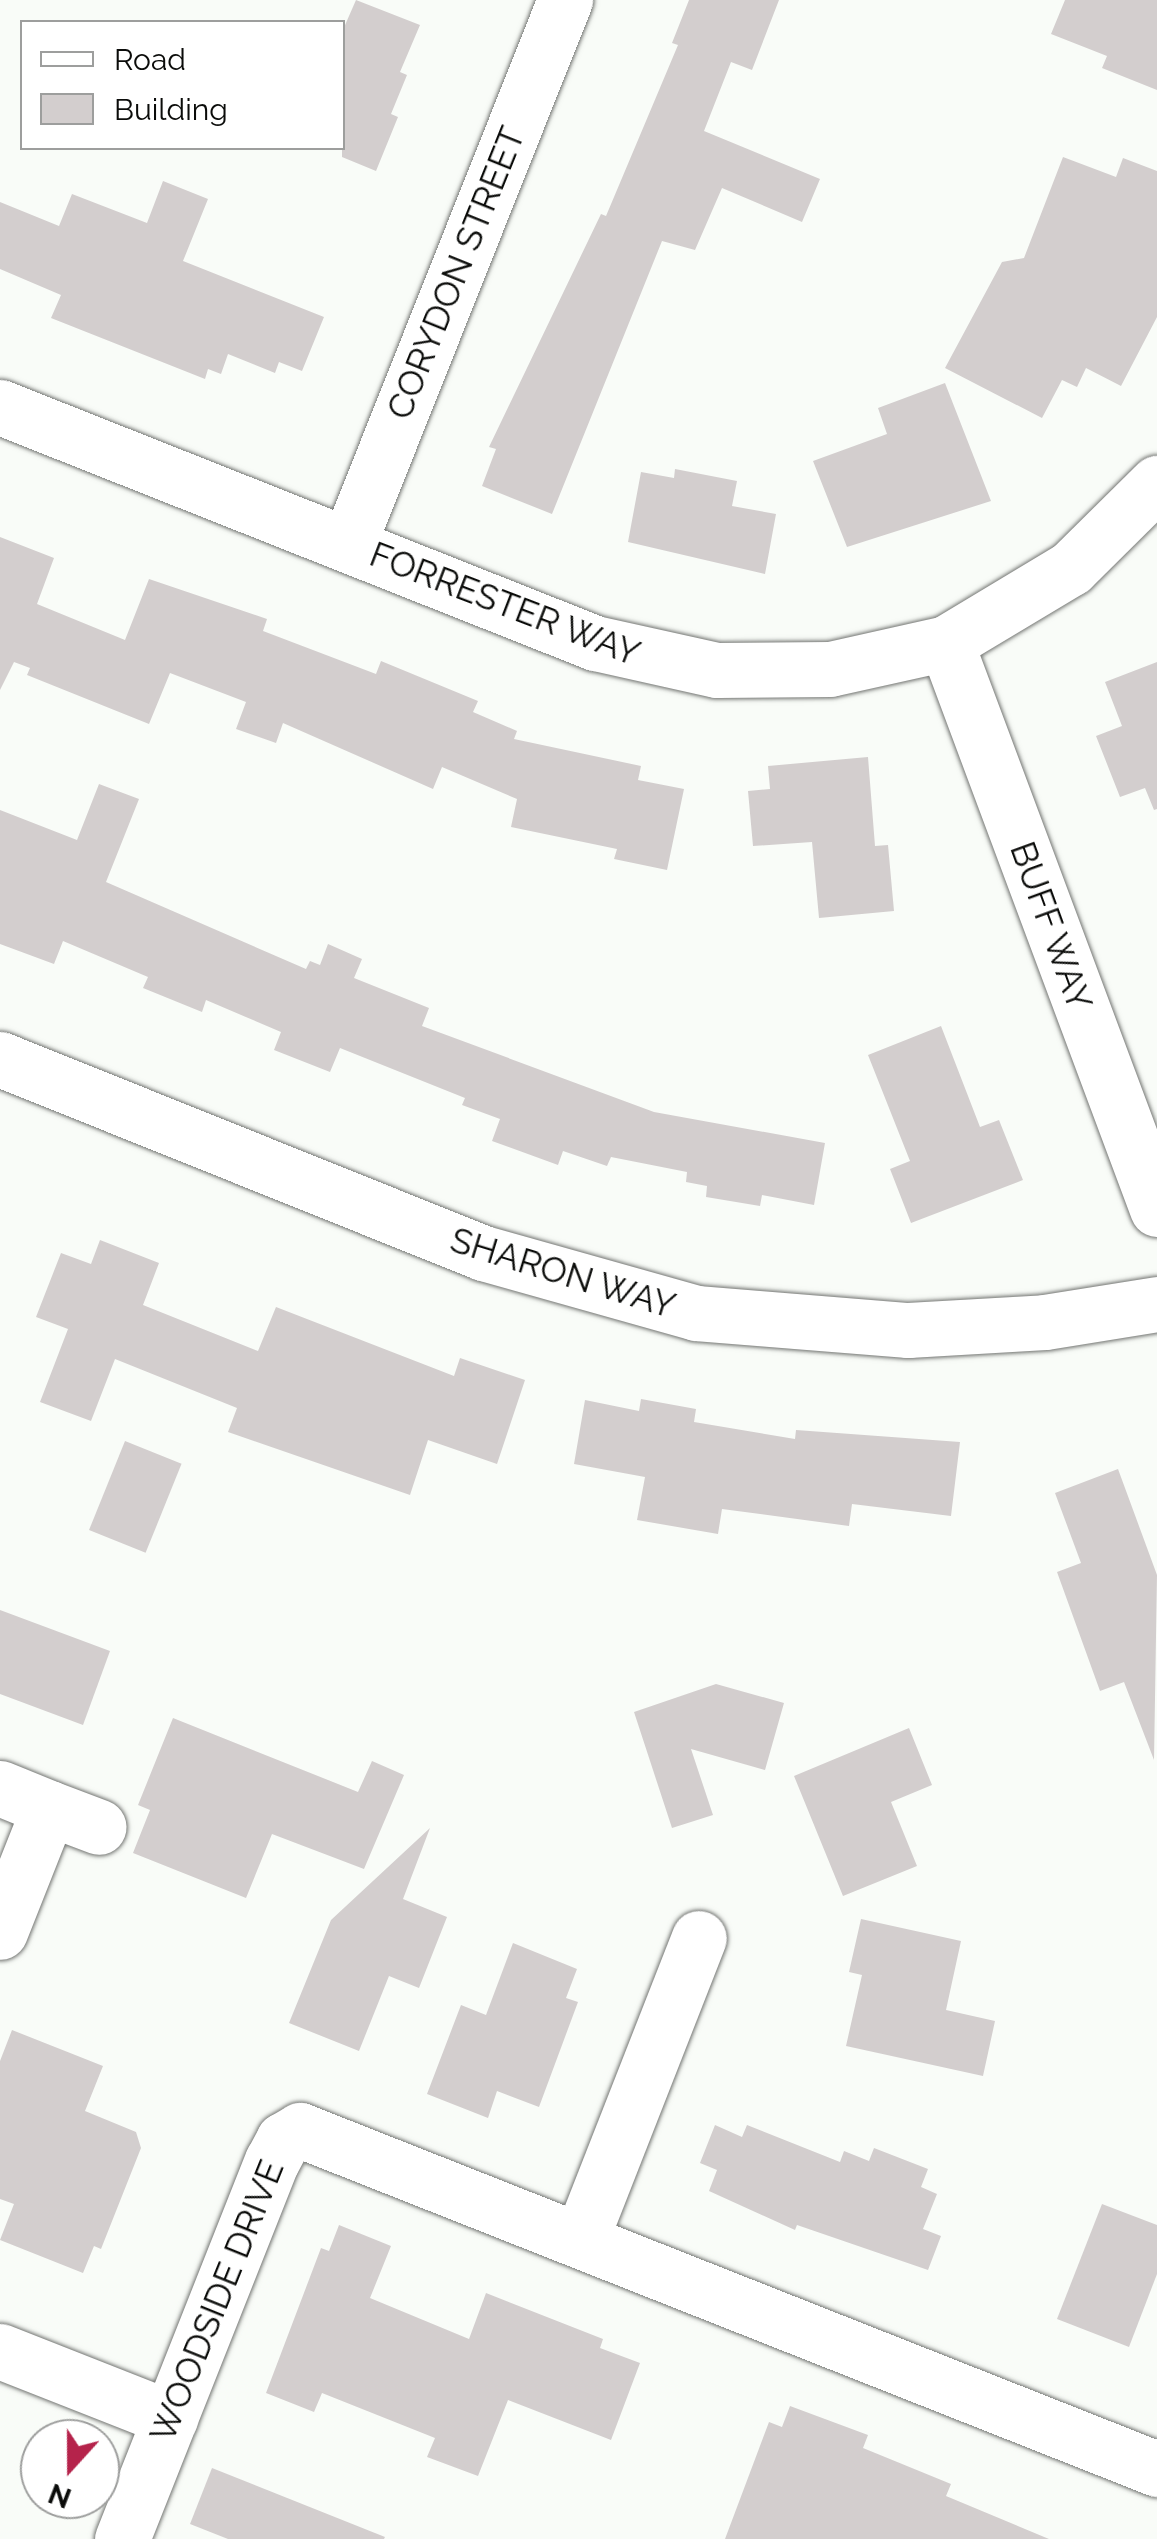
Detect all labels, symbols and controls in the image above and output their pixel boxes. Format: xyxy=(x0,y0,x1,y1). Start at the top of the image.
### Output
legend xyxy=(20,20,345,150)
text: Road xyxy=(114,42,186,77)
text: Building xyxy=(114,92,228,127)
street label: CORYDON STREET xyxy=(378,121,534,425)
street label: FORRESTER WAY xyxy=(363,533,647,675)
street label: BUFF WAY xyxy=(1001,835,1101,1017)
street label: SHARON WAY xyxy=(445,1219,681,1327)
street label: WOODSIDE DRIVE xyxy=(141,2154,293,2448)
north arrow xyxy=(20,2419,120,2519)
text: N xyxy=(44,2476,76,2515)

